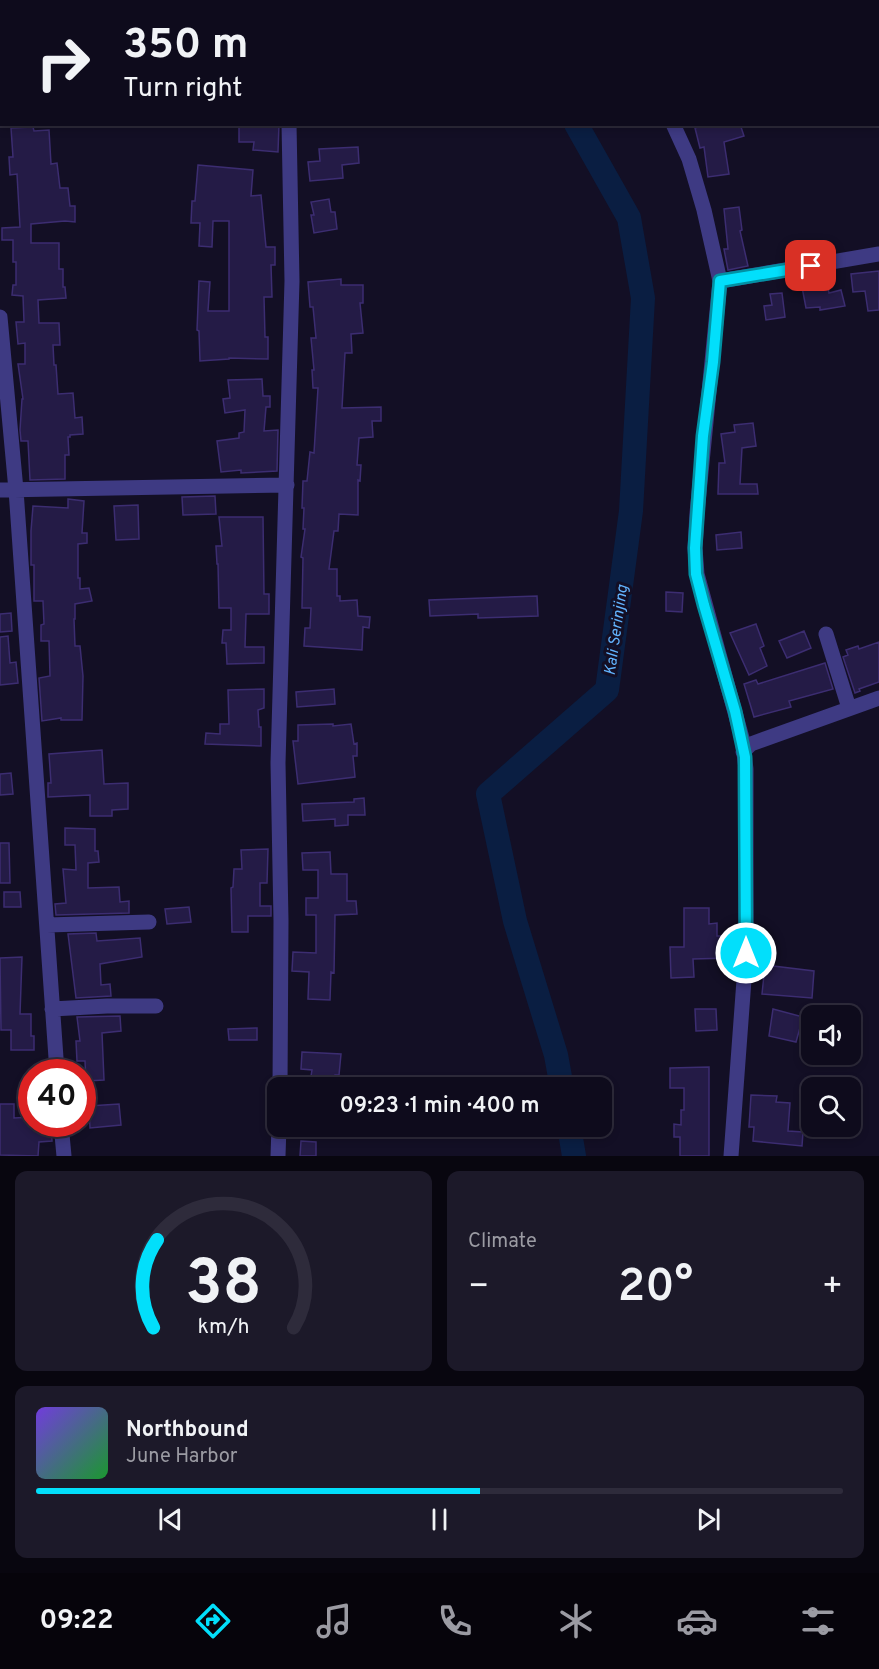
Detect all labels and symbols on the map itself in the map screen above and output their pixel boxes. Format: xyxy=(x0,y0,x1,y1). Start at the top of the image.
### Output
pin xyxy=(785,240,836,291)
water label: Kali Serinjing xyxy=(601,583,633,677)
position arrow xyxy=(714,921,778,985)
speed limit sign: 40 xyxy=(18,1059,96,1137)

